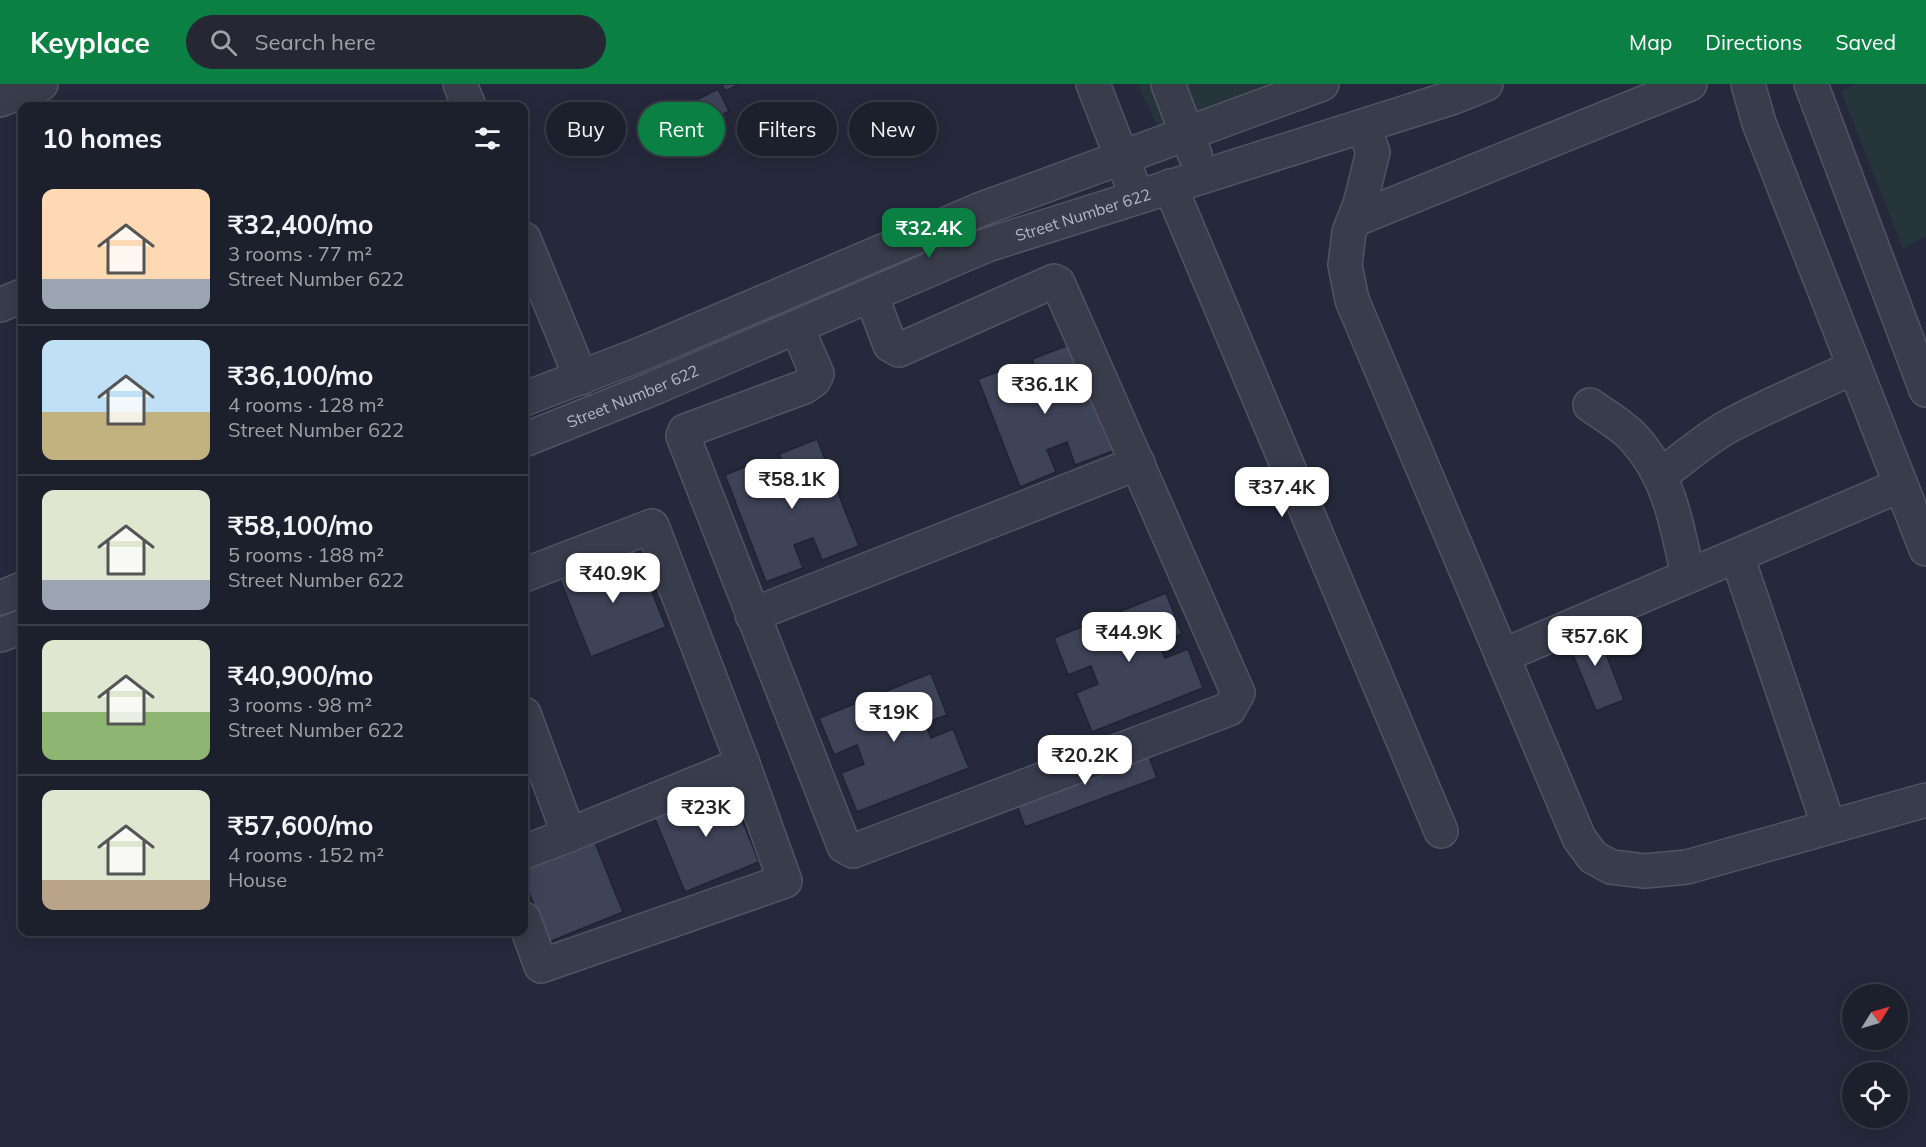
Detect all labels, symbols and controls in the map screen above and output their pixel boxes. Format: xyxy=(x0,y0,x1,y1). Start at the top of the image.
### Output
search box xyxy=(186,15,606,69)
text: Keyplace xyxy=(30,25,150,60)
icon: search xyxy=(207,26,240,59)
text: Search here xyxy=(255,28,376,56)
text: Map xyxy=(1629,29,1672,55)
text: Directions xyxy=(1705,29,1802,55)
text: Saved xyxy=(1835,29,1896,55)
chip: Buy xyxy=(546,102,626,156)
chip: Rent xyxy=(638,102,725,156)
chip: Filters xyxy=(737,102,837,156)
chip: New xyxy=(849,102,937,156)
text: 10 homes xyxy=(42,122,162,155)
icon: filters xyxy=(471,122,504,155)
street label: Street Number 622 xyxy=(1013,184,1153,245)
text: ₹32,400/mo xyxy=(228,208,373,241)
pin: ₹32.4K xyxy=(880,208,978,259)
icon: home xyxy=(90,213,162,285)
text: ₹32.4K xyxy=(896,215,962,240)
text: 3 rooms · 77 m² xyxy=(228,241,372,266)
text: Street Number 622 xyxy=(228,266,404,291)
text: ₹36,100/mo xyxy=(228,359,373,392)
street label: Street Number 622 xyxy=(564,360,702,432)
icon: home xyxy=(90,364,162,436)
pin: ₹36.1K xyxy=(996,364,1094,415)
text: ₹36.1K xyxy=(1012,371,1078,396)
text: 4 rooms · 128 m² xyxy=(228,392,384,417)
text: Street Number 622 xyxy=(228,417,404,442)
pin: ₹58.1K xyxy=(743,459,841,510)
text: ₹58.1K xyxy=(759,466,825,491)
pin: ₹37.4K xyxy=(1233,467,1331,518)
text: ₹37.4K xyxy=(1249,474,1315,499)
text: ₹58,100/mo xyxy=(228,509,373,542)
icon: home xyxy=(90,514,162,586)
text: 5 rooms · 188 m² xyxy=(228,542,384,567)
pin: ₹40.9K xyxy=(564,553,662,604)
text: ₹40.9K xyxy=(580,560,646,585)
text: Street Number 622 xyxy=(228,567,404,592)
pin: ₹44.9K xyxy=(1080,612,1178,663)
pin: ₹57.6K xyxy=(1546,616,1644,667)
text: ₹44.9K xyxy=(1096,619,1162,644)
text: ₹57.6K xyxy=(1562,623,1628,648)
text: ₹40,900/mo xyxy=(228,659,373,692)
icon: home xyxy=(90,664,162,736)
text: 3 rooms · 98 m² xyxy=(228,692,372,717)
pin: ₹19K xyxy=(858,692,930,743)
text: ₹19K xyxy=(869,699,919,724)
text: Street Number 622 xyxy=(228,717,404,742)
pin: ₹20.2K xyxy=(1036,735,1134,786)
text: ₹20.2K xyxy=(1052,742,1118,767)
pin: ₹23K xyxy=(670,787,742,838)
text: ₹23K xyxy=(681,794,731,819)
text: ₹57,600/mo xyxy=(228,809,373,842)
icon: home xyxy=(90,814,162,886)
text: 4 rooms · 152 m² xyxy=(228,842,384,867)
text: House xyxy=(228,867,287,892)
north arrow xyxy=(1842,984,1908,1050)
map controls xyxy=(1842,984,1908,1128)
button: locate xyxy=(1842,1062,1908,1128)

